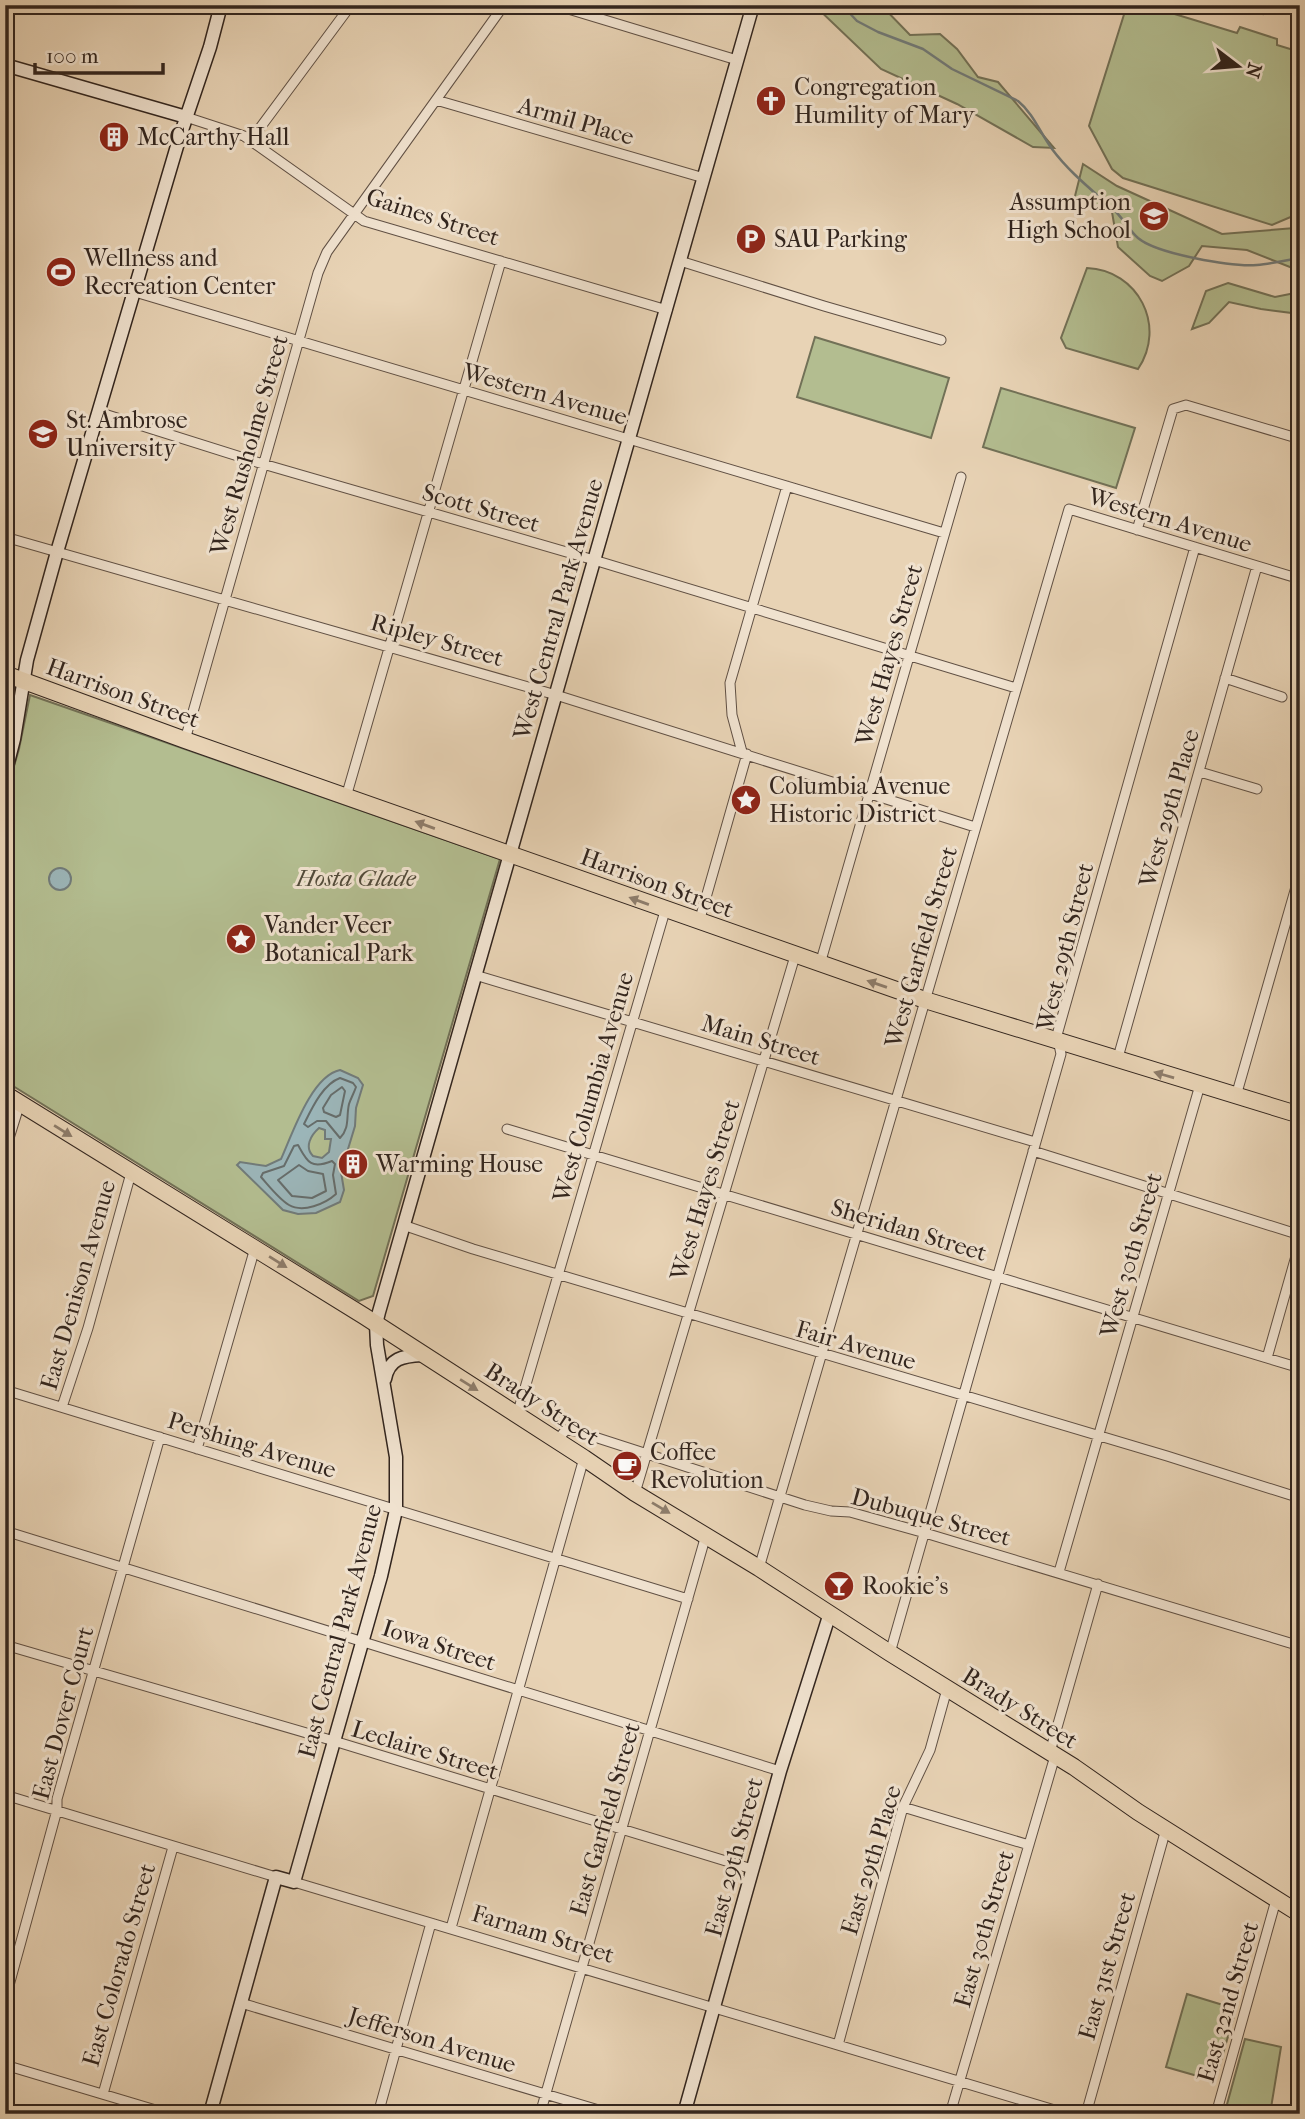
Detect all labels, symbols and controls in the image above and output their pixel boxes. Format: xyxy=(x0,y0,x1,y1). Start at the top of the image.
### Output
scale bar xyxy=(35,32,163,76)
north arrow xyxy=(1204,32,1274,102)
text: 100 m xyxy=(46,44,99,68)
text: N xyxy=(1241,60,1266,81)
place label: Congregation Humility of Mary xyxy=(794,73,976,129)
church icon: Congregation Humility of Mary xyxy=(754,84,788,118)
street label: Armil Place xyxy=(514,91,637,151)
building icon: McCarthy Hall xyxy=(97,120,131,154)
place label: McCarthy Hall xyxy=(137,123,290,151)
street label: Gaines Street xyxy=(363,182,503,252)
place label: Assumption High School xyxy=(1007,188,1131,244)
school or university icon: Assumption High School xyxy=(1137,199,1171,233)
parking icon: SAU Parking xyxy=(734,222,768,256)
place label: SAU Parking xyxy=(774,225,908,253)
place label: Wellness and Recreation Center xyxy=(83,244,276,300)
sports icon: Wellness and Recreation Center xyxy=(44,255,78,289)
street label: West Rusholme Street xyxy=(204,331,294,559)
street label: Western Avenue xyxy=(459,357,631,431)
place label: St. Ambrose University xyxy=(66,406,188,462)
school or university icon: St. Ambrose University xyxy=(26,417,60,451)
street label: West Central Park Avenue xyxy=(507,475,609,744)
street label: Scott Street xyxy=(419,478,543,538)
street label: Western Avenue xyxy=(1084,481,1255,558)
street label: West Hayes Street xyxy=(849,561,928,750)
street label: Ripley Street xyxy=(368,608,507,672)
street label: Harrison Street xyxy=(43,652,204,734)
street label: West 29th Place xyxy=(1133,726,1205,891)
place label: Columbia Avenue Historic District xyxy=(769,772,950,828)
place icon: Columbia Avenue Historic District xyxy=(729,783,763,817)
one-way arrow xyxy=(414,819,435,830)
street label: Harrison Street xyxy=(577,842,738,924)
street label: West Garfield Street xyxy=(879,843,963,1052)
street label: West 29th Street xyxy=(1030,860,1099,1035)
park label: Hosta Glade xyxy=(295,864,417,892)
one-way arrow xyxy=(628,895,649,906)
place label: Vander Veer Botanical Park xyxy=(263,911,414,967)
place icon: Vander Veer Botanical Park xyxy=(224,922,258,956)
street label: West Columbia Avenue xyxy=(547,969,639,1206)
one-way arrow xyxy=(866,978,887,989)
street label: Main Street xyxy=(698,1009,824,1071)
one-way arrow xyxy=(1153,1069,1174,1079)
street label: West Hayes Street xyxy=(664,1096,746,1285)
one-way arrow xyxy=(53,1124,73,1137)
building icon: Warming House xyxy=(336,1147,370,1181)
place label: Warming House xyxy=(375,1150,543,1178)
street label: West 30th Street xyxy=(1094,1169,1168,1342)
street label: East Denison Avenue xyxy=(35,1177,121,1393)
street label: Sheridan Street xyxy=(828,1193,991,1267)
one-way arrow xyxy=(268,1256,288,1269)
street label: Fair Avenue xyxy=(793,1314,919,1376)
street label: Brady Street xyxy=(479,1357,605,1452)
one-way arrow xyxy=(460,1379,479,1392)
street label: Pershing Avenue xyxy=(164,1406,340,1484)
place label: Coffee Revolution xyxy=(650,1438,764,1494)
cafe icon: Coffee Revolution xyxy=(610,1449,644,1483)
street label: Dubuque Street xyxy=(848,1482,1014,1552)
street label: East Central Park Avenue xyxy=(293,1501,387,1761)
one-way arrow xyxy=(651,1502,670,1515)
bar icon: Rookie's xyxy=(822,1569,856,1603)
place label: Rookie's xyxy=(862,1572,948,1600)
street label: Iowa Street xyxy=(379,1613,500,1677)
street label: East Dover Court xyxy=(26,1623,100,1802)
street label: Brady Street xyxy=(957,1661,1083,1755)
street label: Leclaire Street xyxy=(348,1714,502,1786)
street label: East Garfield Street xyxy=(564,1719,646,1919)
street label: East 29th Street xyxy=(699,1774,769,1940)
street label: East 29th Place xyxy=(835,1782,907,1938)
street label: East 30th Street xyxy=(948,1847,1020,2011)
street label: East Colorado Street xyxy=(77,1860,162,2070)
street label: East 31st Street xyxy=(1073,1888,1142,2043)
street label: Farnam Street xyxy=(468,1899,618,1969)
street label: East 32nd Street xyxy=(1192,1918,1264,2086)
street label: Jefferson Avenue xyxy=(343,2001,519,2079)

